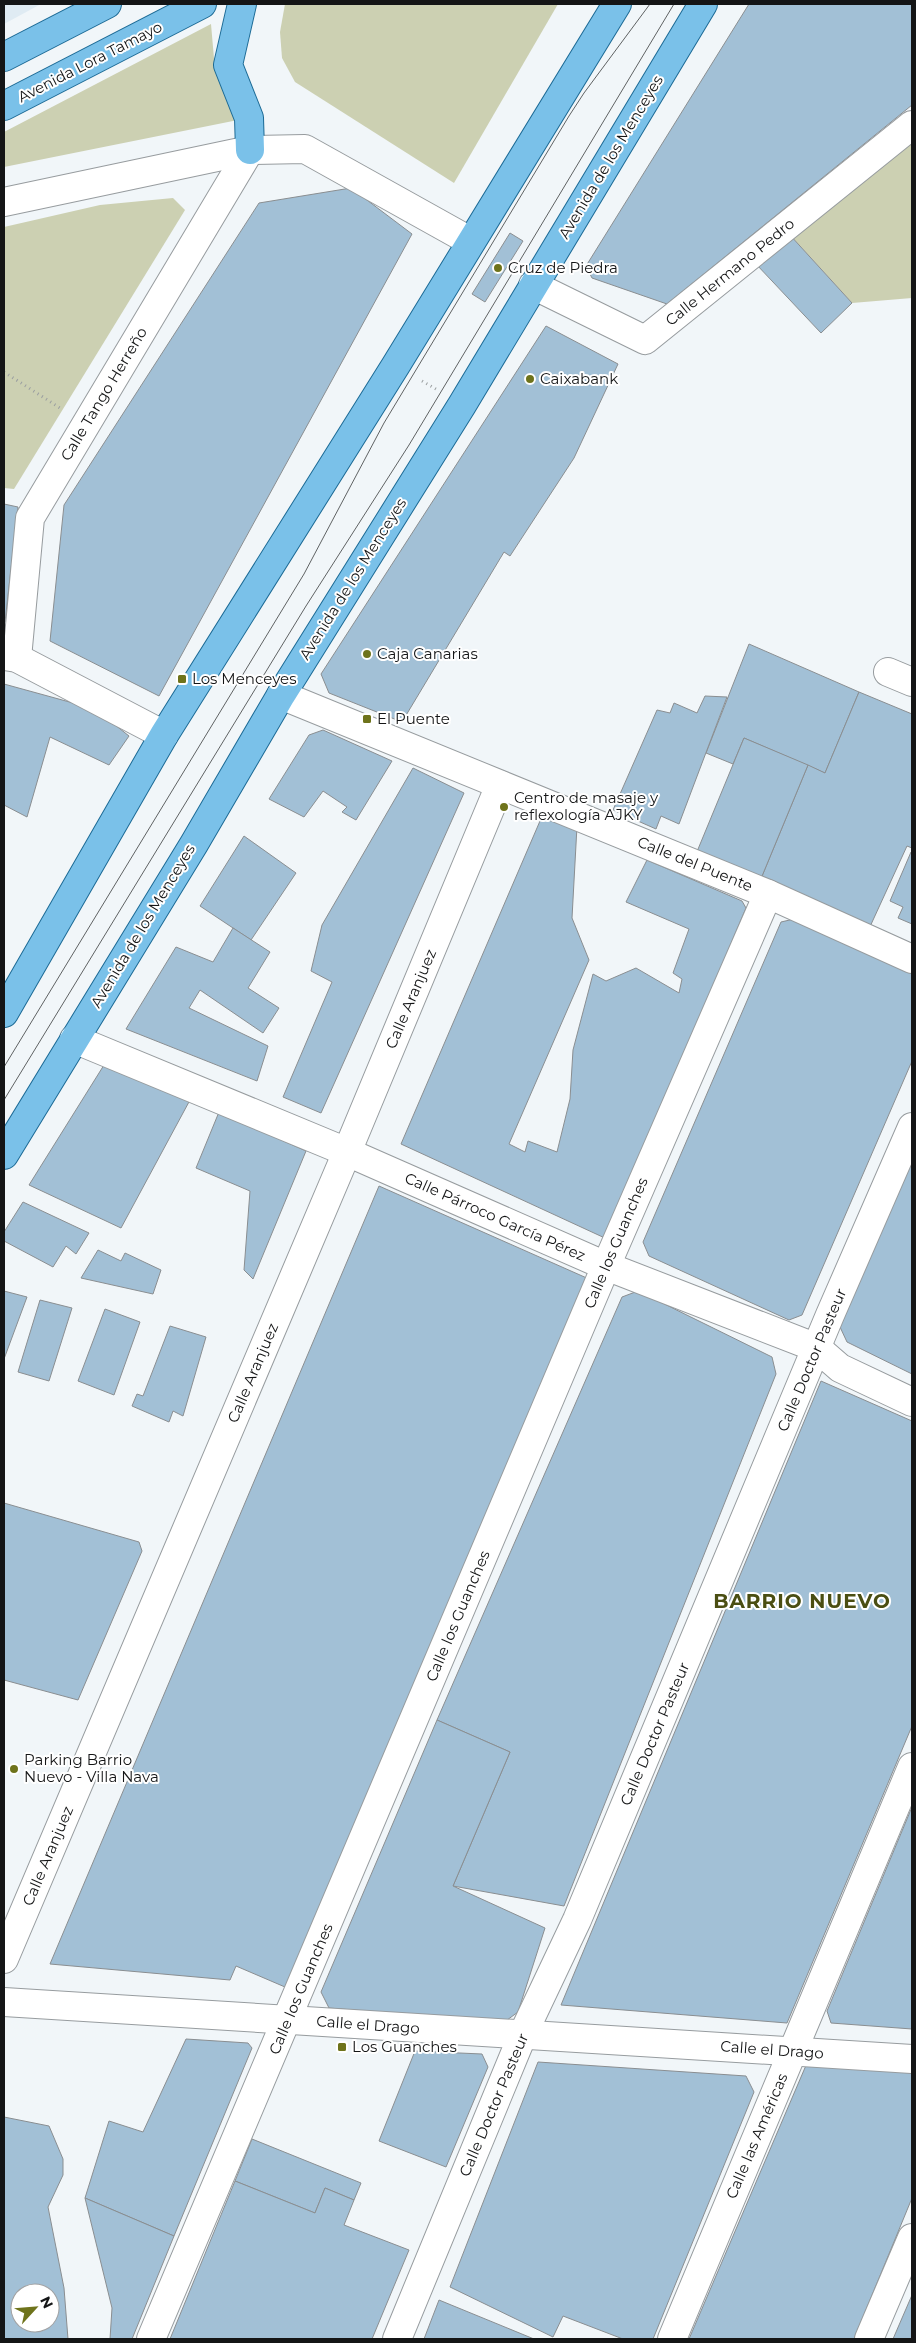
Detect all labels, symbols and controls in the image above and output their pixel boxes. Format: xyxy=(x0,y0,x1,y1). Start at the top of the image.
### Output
street label: Avenida Lora Tamayo xyxy=(14,17,165,106)
street label: Avenida de los Menceyes xyxy=(554,72,667,242)
street label: Calle Hermano Pedro xyxy=(661,214,798,330)
place label: Cruz de Piedra xyxy=(508,258,618,277)
marker: Cruz de Piedra xyxy=(492,262,504,274)
street label: Calle Tango Herreño xyxy=(56,323,151,464)
place label: Caixabank xyxy=(540,369,618,388)
marker: Caixabank xyxy=(524,373,536,385)
street label: Avenida de los Menceyes xyxy=(295,494,410,663)
place label: Caja Canarias xyxy=(377,644,478,663)
marker: Caja Canarias xyxy=(361,648,373,660)
place label: Los Menceyes xyxy=(192,669,296,688)
marker: Los Menceyes xyxy=(176,673,188,685)
place label: El Puente xyxy=(377,709,450,728)
marker: El Puente xyxy=(361,713,373,725)
place label: Centro de masaje y reflexología AJKY xyxy=(514,788,659,824)
marker: Centro de masaje y reflexología AJKY xyxy=(498,801,510,813)
street label: Calle del Puente xyxy=(635,832,756,895)
street label: Avenida de los Menceyes xyxy=(86,841,199,1011)
street label: Calle Aranjuez xyxy=(381,946,440,1051)
street label: Calle Párroco García Pérez xyxy=(402,1168,589,1265)
street label: Calle los Guanches xyxy=(579,1174,652,1311)
street label: Calle Doctor Pasteur xyxy=(773,1285,850,1434)
street label: Calle Aranjuez xyxy=(223,1320,282,1425)
street label: Calle los Guanches xyxy=(421,1547,494,1684)
district label: BARRIO NUEVO xyxy=(713,1589,891,1613)
street label: Calle Doctor Pasteur xyxy=(616,1659,693,1808)
place label: Parking Barrio Nuevo - Villa Nava xyxy=(24,1750,159,1786)
marker: Parking Barrio Nuevo - Villa Nava xyxy=(8,1763,20,1775)
street label: Calle Aranjuez xyxy=(18,1803,77,1908)
street label: Calle los Guanches xyxy=(264,1920,337,2057)
street label: Calle el Drago xyxy=(316,2011,420,2038)
street label: Calle Doctor Pasteur xyxy=(455,2030,532,2179)
street label: Calle el Drago xyxy=(720,2036,824,2063)
place label: Los Guanches xyxy=(352,2037,457,2056)
marker: Los Guanches xyxy=(336,2041,348,2053)
street label: Calle las Américas xyxy=(721,2070,792,2202)
north arrow xyxy=(10,2283,60,2333)
text: N xyxy=(36,2293,57,2311)

